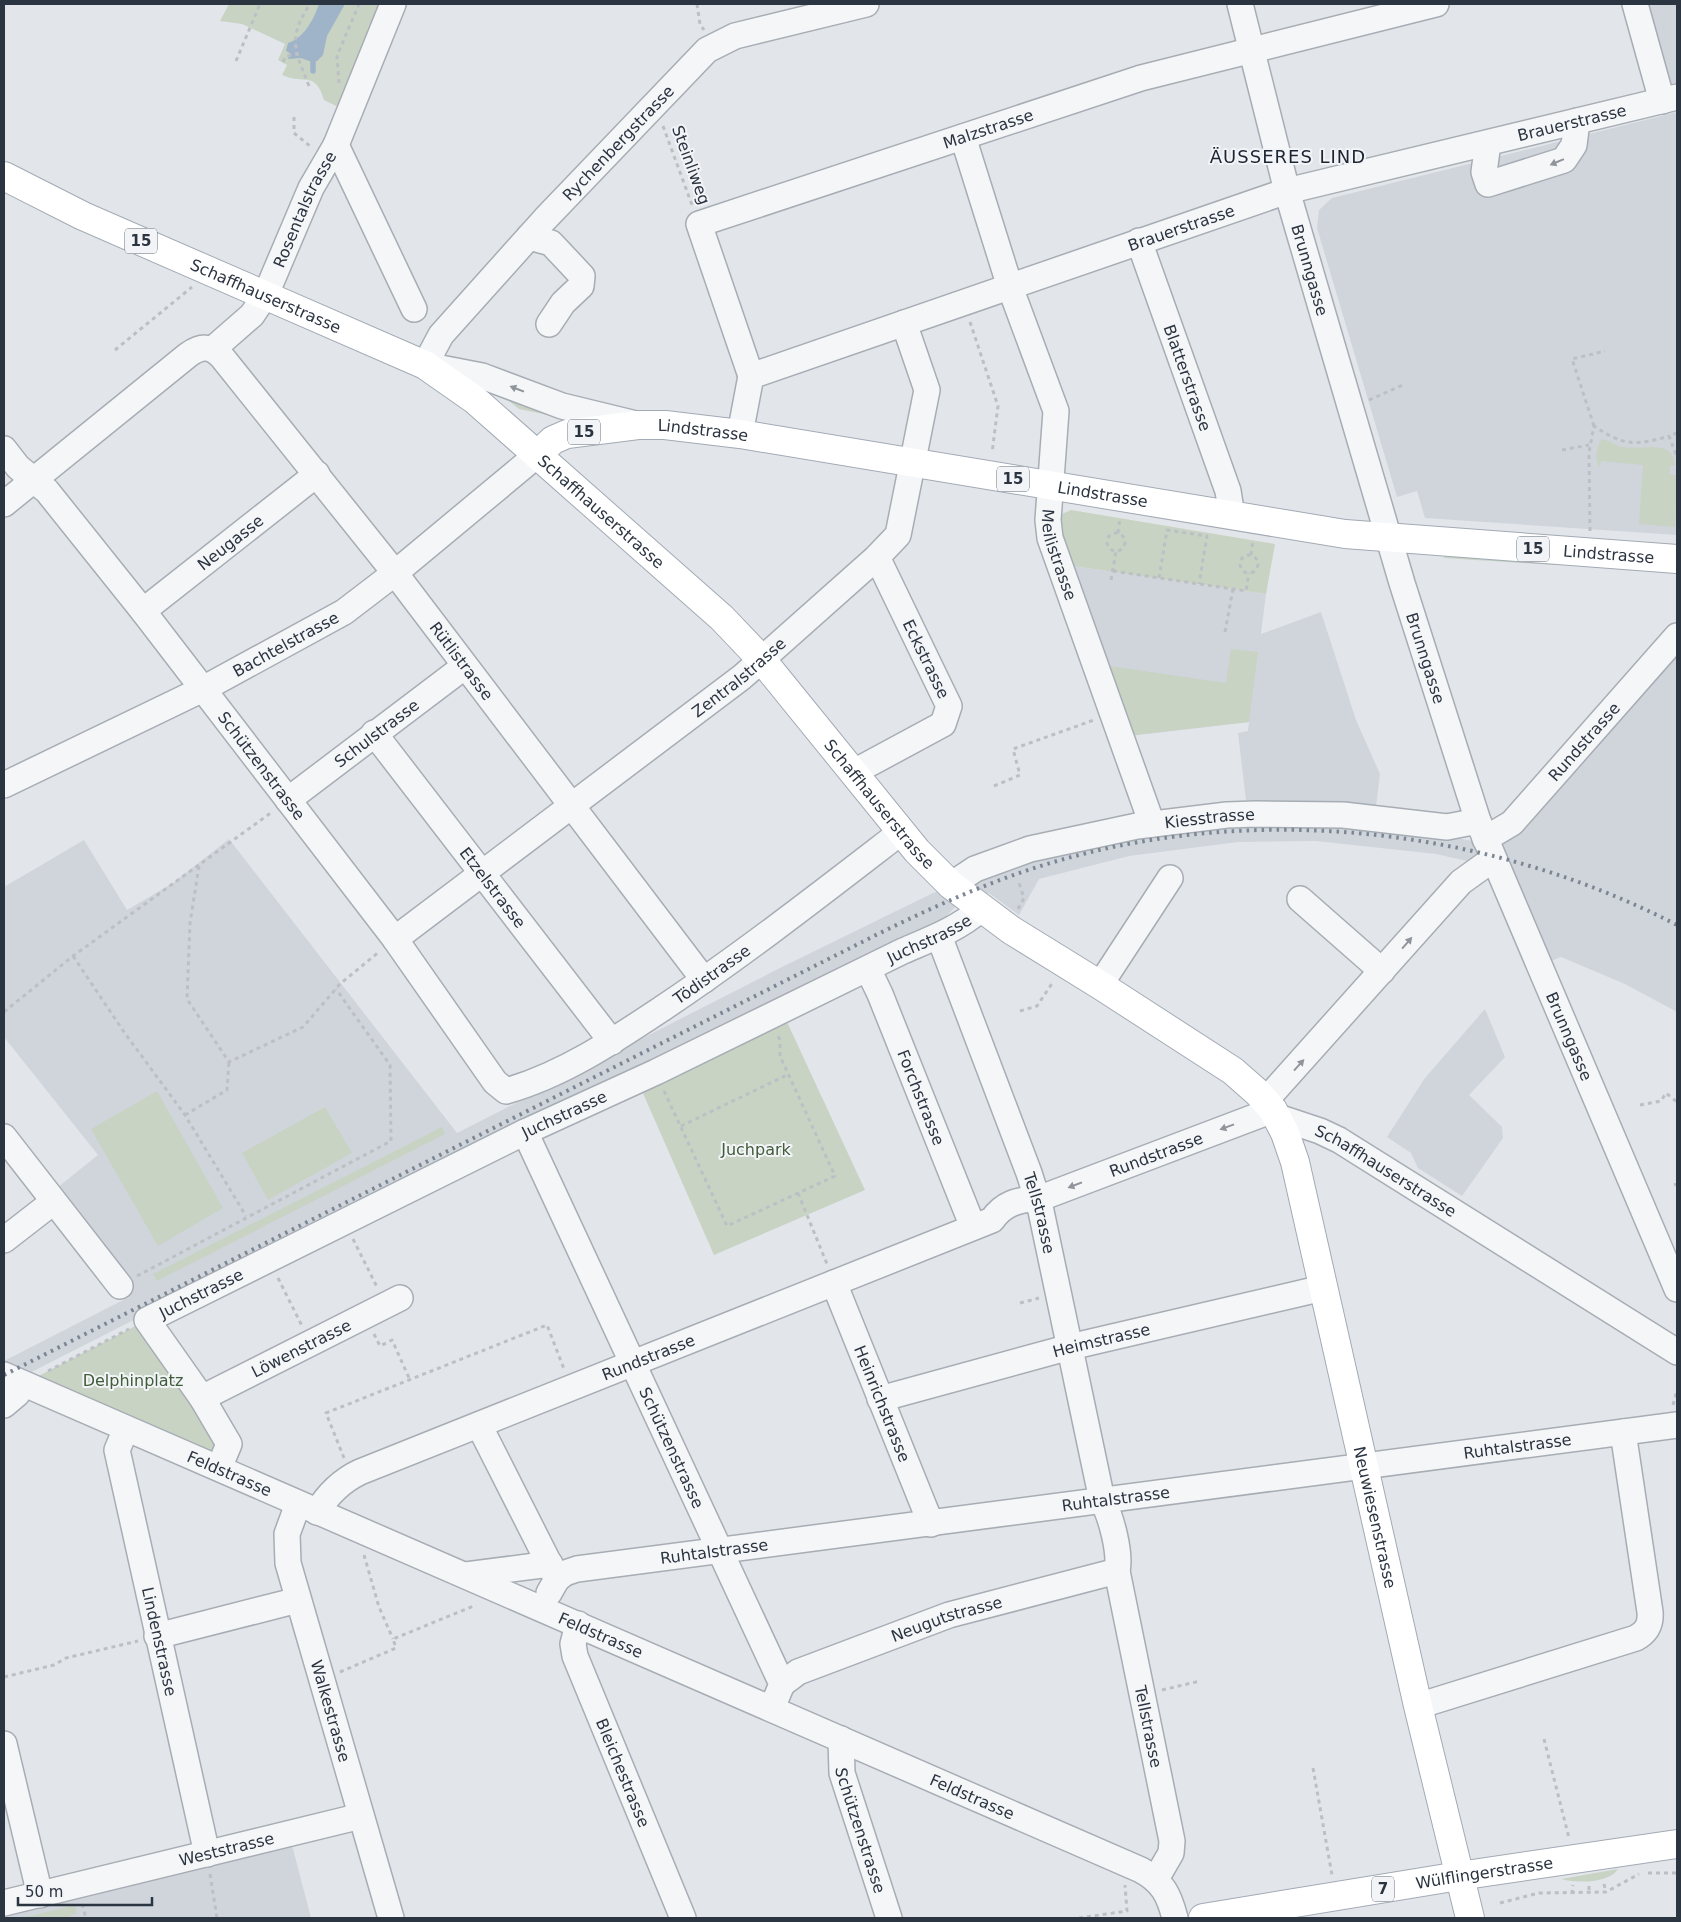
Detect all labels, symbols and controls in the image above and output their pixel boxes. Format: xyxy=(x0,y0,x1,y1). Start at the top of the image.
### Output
street label: Rychenbergstrasse xyxy=(558,81,678,204)
street label: Brauerstrasse xyxy=(1515,100,1628,145)
street label: Malzstrasse xyxy=(940,105,1036,152)
street label: Steinliweg xyxy=(668,123,714,207)
district label: ÄUSSERES LIND xyxy=(1210,146,1366,167)
street label: Rosentalstrasse xyxy=(269,148,340,270)
one-way arrow xyxy=(1550,158,1564,166)
street label: Brauerstrasse xyxy=(1125,200,1237,255)
street label: Brunngasse xyxy=(1288,222,1332,318)
road number: 15 xyxy=(125,228,157,254)
street label: Schaffhauserstrasse xyxy=(188,255,344,337)
street label: Blatterstrasse xyxy=(1160,322,1215,433)
one-way arrow xyxy=(509,385,524,392)
street label: Lindstrasse xyxy=(658,416,750,445)
road number: 15 xyxy=(568,420,600,444)
street label: Schaffhauserstrasse xyxy=(534,451,668,572)
road number: 15 xyxy=(997,466,1029,492)
street label: Lindstrasse xyxy=(1056,477,1149,511)
street label: Meilistrasse xyxy=(1038,508,1081,603)
street label: Neugasse xyxy=(194,511,267,574)
road number: 15 xyxy=(1517,536,1549,562)
street label: Lindstrasse xyxy=(1563,541,1655,567)
street label: Bachtelstrasse xyxy=(229,607,342,681)
street label: Brunngasse xyxy=(1403,610,1449,706)
street label: Eckstrasse xyxy=(899,616,953,702)
street label: Rütlistrasse xyxy=(426,618,497,704)
street label: Zentralstrasse xyxy=(688,633,789,721)
street label: Schulstrasse xyxy=(330,695,423,771)
street label: Rundstrasse xyxy=(1544,698,1624,785)
street label: Schützenstrasse xyxy=(214,708,309,823)
street label: Schaffhauserstrasse xyxy=(821,735,939,873)
street label: Kiesstrasse xyxy=(1163,805,1255,832)
street label: Etzelstrasse xyxy=(456,843,530,932)
street label: Juchstrasse xyxy=(883,910,975,967)
one-way arrow xyxy=(1401,938,1413,950)
street label: Tödistrasse xyxy=(669,940,754,1008)
street label: Brunngasse xyxy=(1542,989,1597,1083)
street label: Forchstrasse xyxy=(894,1047,949,1148)
one-way arrow xyxy=(1293,1059,1305,1071)
street label: Juchstrasse xyxy=(518,1086,610,1142)
street label: Schaffhauserstrasse xyxy=(1312,1121,1460,1221)
one-way arrow xyxy=(1220,1124,1235,1131)
street label: Rundstrasse xyxy=(1107,1128,1205,1181)
park label: Juchpark xyxy=(720,1140,792,1159)
street label: Tellstrasse xyxy=(1020,1169,1059,1255)
one-way arrow xyxy=(1068,1182,1083,1189)
street label: Juchstrasse xyxy=(155,1264,246,1322)
street label: Löwenstrasse xyxy=(248,1315,354,1381)
street label: Heimstrasse xyxy=(1050,1319,1152,1361)
street label: Rundstrasse xyxy=(599,1330,698,1384)
street label: Heinrichstrasse xyxy=(851,1343,914,1465)
park label: Delphinplatz xyxy=(83,1371,183,1390)
street label: Schützenstrasse xyxy=(636,1384,708,1511)
street label: Ruhtalstrasse xyxy=(1462,1429,1572,1462)
street label: Neuwiesenstrasse xyxy=(1350,1444,1401,1590)
street label: Feldstrasse xyxy=(184,1446,275,1500)
street label: Ruhtalstrasse xyxy=(1061,1482,1171,1515)
street label: Ruhtalstrasse xyxy=(659,1535,769,1568)
street label: Lindenstrasse xyxy=(138,1585,181,1698)
street label: Neugutstrasse xyxy=(888,1592,1004,1646)
street label: Feldstrasse xyxy=(556,1608,646,1662)
street label: Walkestrasse xyxy=(307,1658,355,1764)
street label: Tellstrasse xyxy=(1131,1683,1166,1769)
street label: Bleichestrasse xyxy=(592,1715,654,1830)
street label: Schützenstrasse xyxy=(832,1767,890,1896)
street label: Feldstrasse xyxy=(927,1770,1017,1823)
street label: Weststrasse xyxy=(177,1828,276,1869)
street label: Wülflingerstrasse xyxy=(1414,1853,1554,1892)
scale bar xyxy=(18,1874,151,1906)
road number: 7 xyxy=(1372,1876,1394,1902)
text: 50 m xyxy=(25,1883,63,1901)

